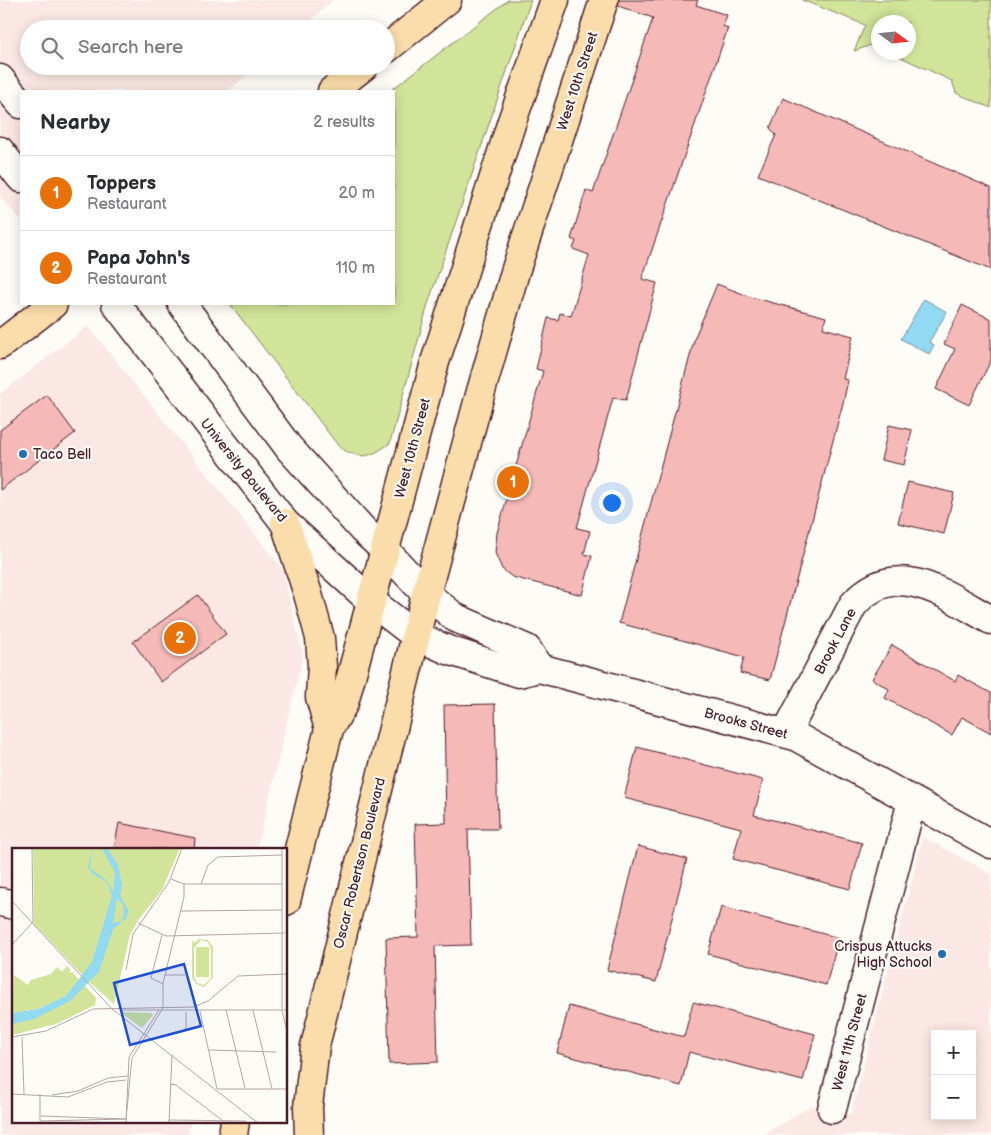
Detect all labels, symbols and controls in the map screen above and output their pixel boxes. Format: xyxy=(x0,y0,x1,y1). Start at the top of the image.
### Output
north arrow xyxy=(871,15,916,60)
search box xyxy=(20,20,395,75)
street label: West 10th Street xyxy=(553,29,602,133)
icon: search xyxy=(38,34,66,62)
text: Search here xyxy=(78,36,183,59)
text: Nearby xyxy=(40,110,110,135)
text: 2 results xyxy=(313,113,375,132)
text: Toppers xyxy=(87,172,156,195)
text: 1 xyxy=(53,184,59,203)
text: 20 m xyxy=(339,184,375,203)
text: Restaurant xyxy=(87,195,167,214)
text: Papa John's xyxy=(87,247,190,270)
text: 2 xyxy=(51,259,61,278)
text: 110 m xyxy=(336,259,375,278)
text: Restaurant xyxy=(87,270,167,289)
street label: West 10th Street xyxy=(391,396,434,500)
street label: University Boulevard xyxy=(197,415,291,526)
place label: Taco Bell xyxy=(33,446,91,463)
marker: Taco Bell xyxy=(17,448,29,460)
pin: 1 xyxy=(497,463,529,501)
your location xyxy=(599,490,625,516)
street label: Brook Lane xyxy=(811,605,860,677)
pin: 2 xyxy=(164,619,196,657)
street label: Brooks Street xyxy=(702,704,790,743)
street label: Oscar Robertson Boulevard xyxy=(330,776,389,950)
inset map xyxy=(12,848,288,1122)
place label: Crispus Attucks High School xyxy=(834,938,932,971)
marker: Crispus Attucks High School xyxy=(936,948,948,960)
street label: West 11th Street xyxy=(828,991,871,1093)
map controls xyxy=(931,1030,976,1120)
button: + xyxy=(931,1030,976,1075)
button: − xyxy=(931,1075,976,1120)

